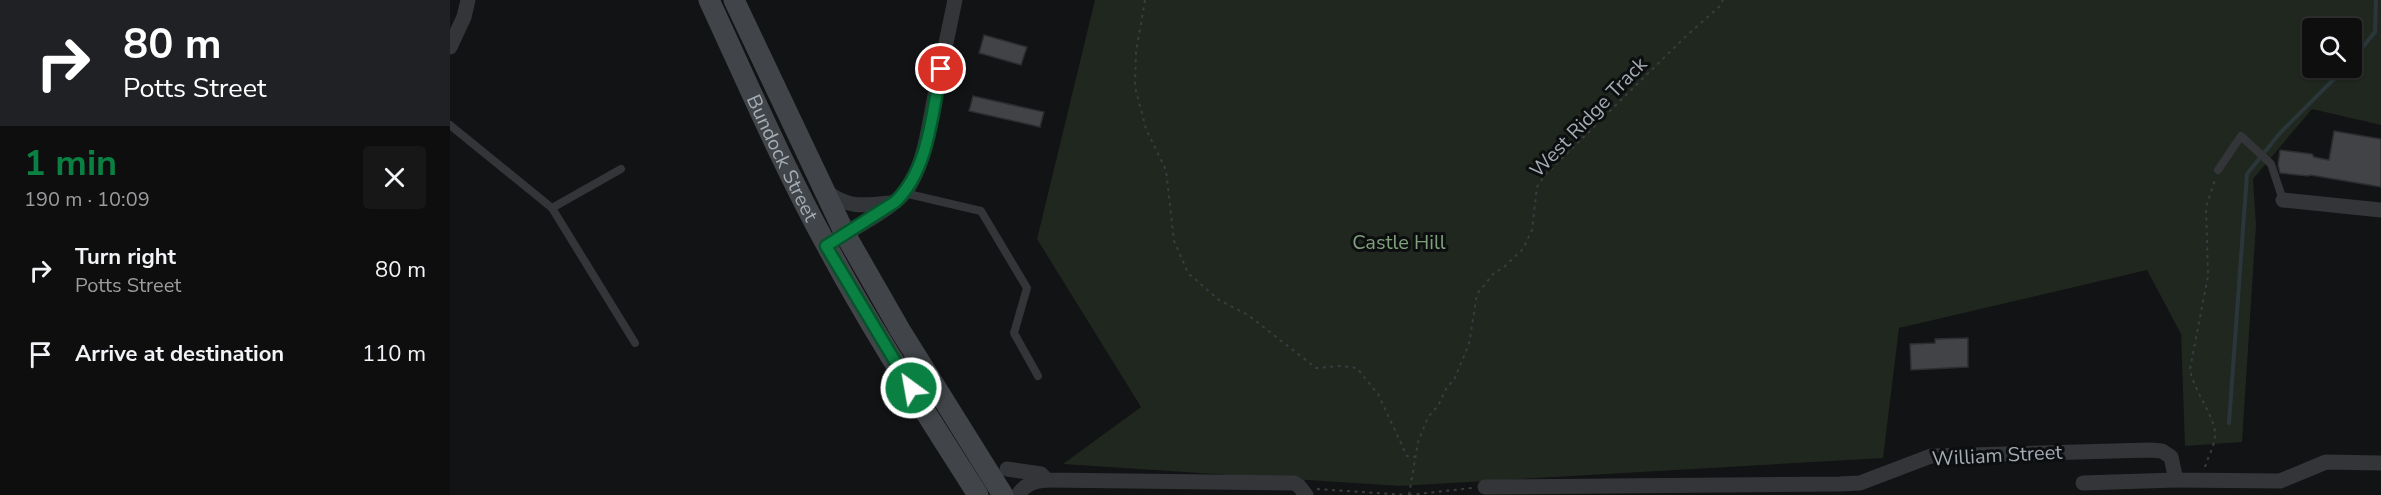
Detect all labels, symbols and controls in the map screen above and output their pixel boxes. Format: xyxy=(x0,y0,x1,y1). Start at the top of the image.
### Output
text: 80 m xyxy=(123,16,222,73)
map controls xyxy=(2302,18,2362,78)
button: search xyxy=(2302,18,2362,78)
icon: right xyxy=(24,24,102,102)
pin xyxy=(915,43,966,94)
street label: West Ridge Track xyxy=(1524,51,1654,183)
icon: arrive xyxy=(924,52,957,85)
text: Potts Street xyxy=(123,70,267,107)
street label: Bundock Street xyxy=(740,90,825,227)
text: 1 min xyxy=(24,139,117,188)
button: close xyxy=(363,146,426,209)
text: 190 m · 10:09 xyxy=(24,186,150,213)
park label: Castle Hill xyxy=(1352,229,1446,256)
text: Turn right xyxy=(75,242,176,272)
icon: right xyxy=(24,254,57,287)
text: 80 m xyxy=(375,255,426,285)
text: Potts Street xyxy=(75,272,181,299)
icon: arrive xyxy=(24,338,57,371)
text: Arrive at destination xyxy=(75,339,284,369)
text: 110 m xyxy=(362,339,426,369)
position arrow xyxy=(879,356,943,420)
street label: William Street xyxy=(1931,439,2064,472)

